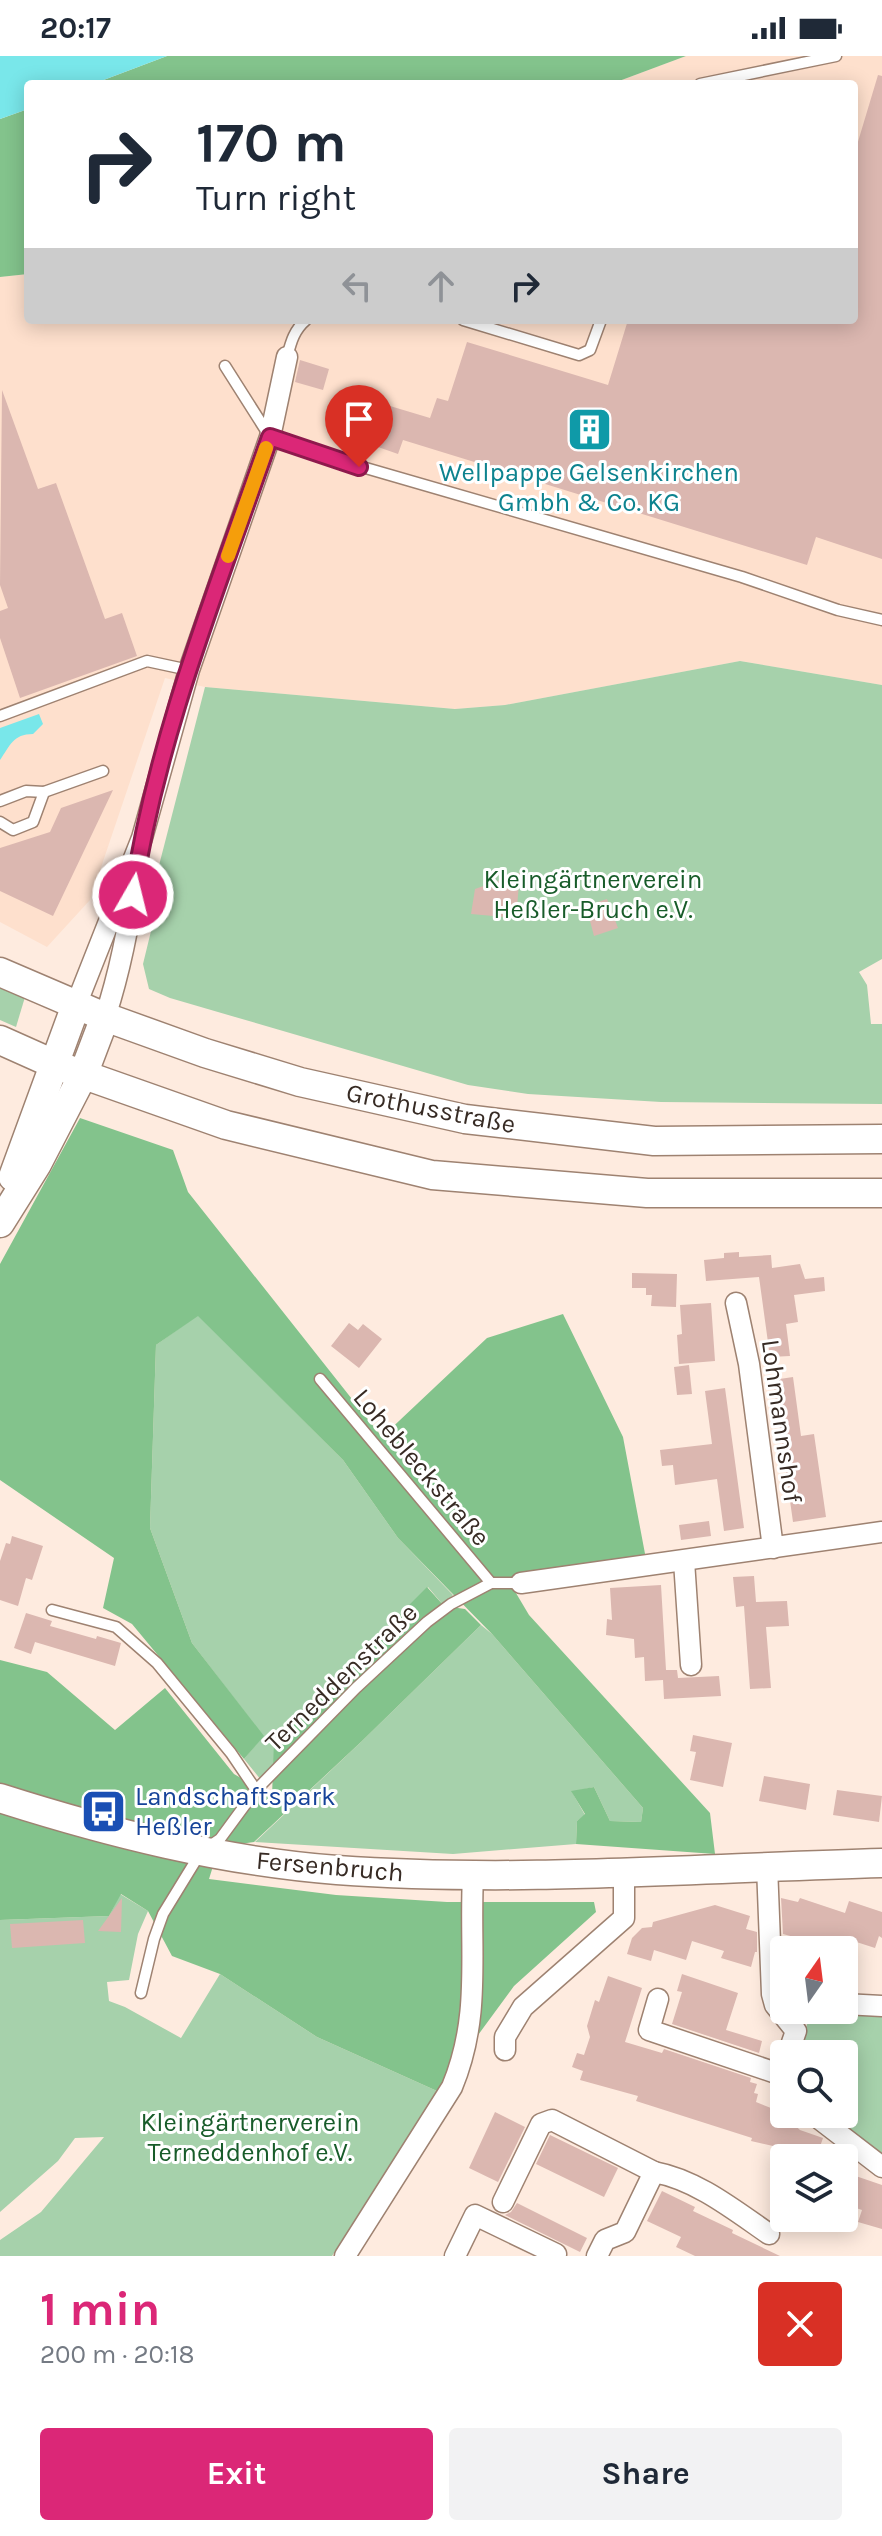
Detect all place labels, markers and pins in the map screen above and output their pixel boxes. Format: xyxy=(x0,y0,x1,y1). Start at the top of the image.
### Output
pin xyxy=(325,385,393,467)
building icon: Wellpappe Gelsenkirchen Gmbh & Co. KG xyxy=(565,405,613,453)
place label: Wellpappe Gelsenkirchen Gmbh & Co. KG xyxy=(439,457,739,518)
place label: Landschaftspark Heßler xyxy=(135,1781,336,1842)
bus stop icon: Landschaftspark Heßler xyxy=(80,1787,128,1835)

